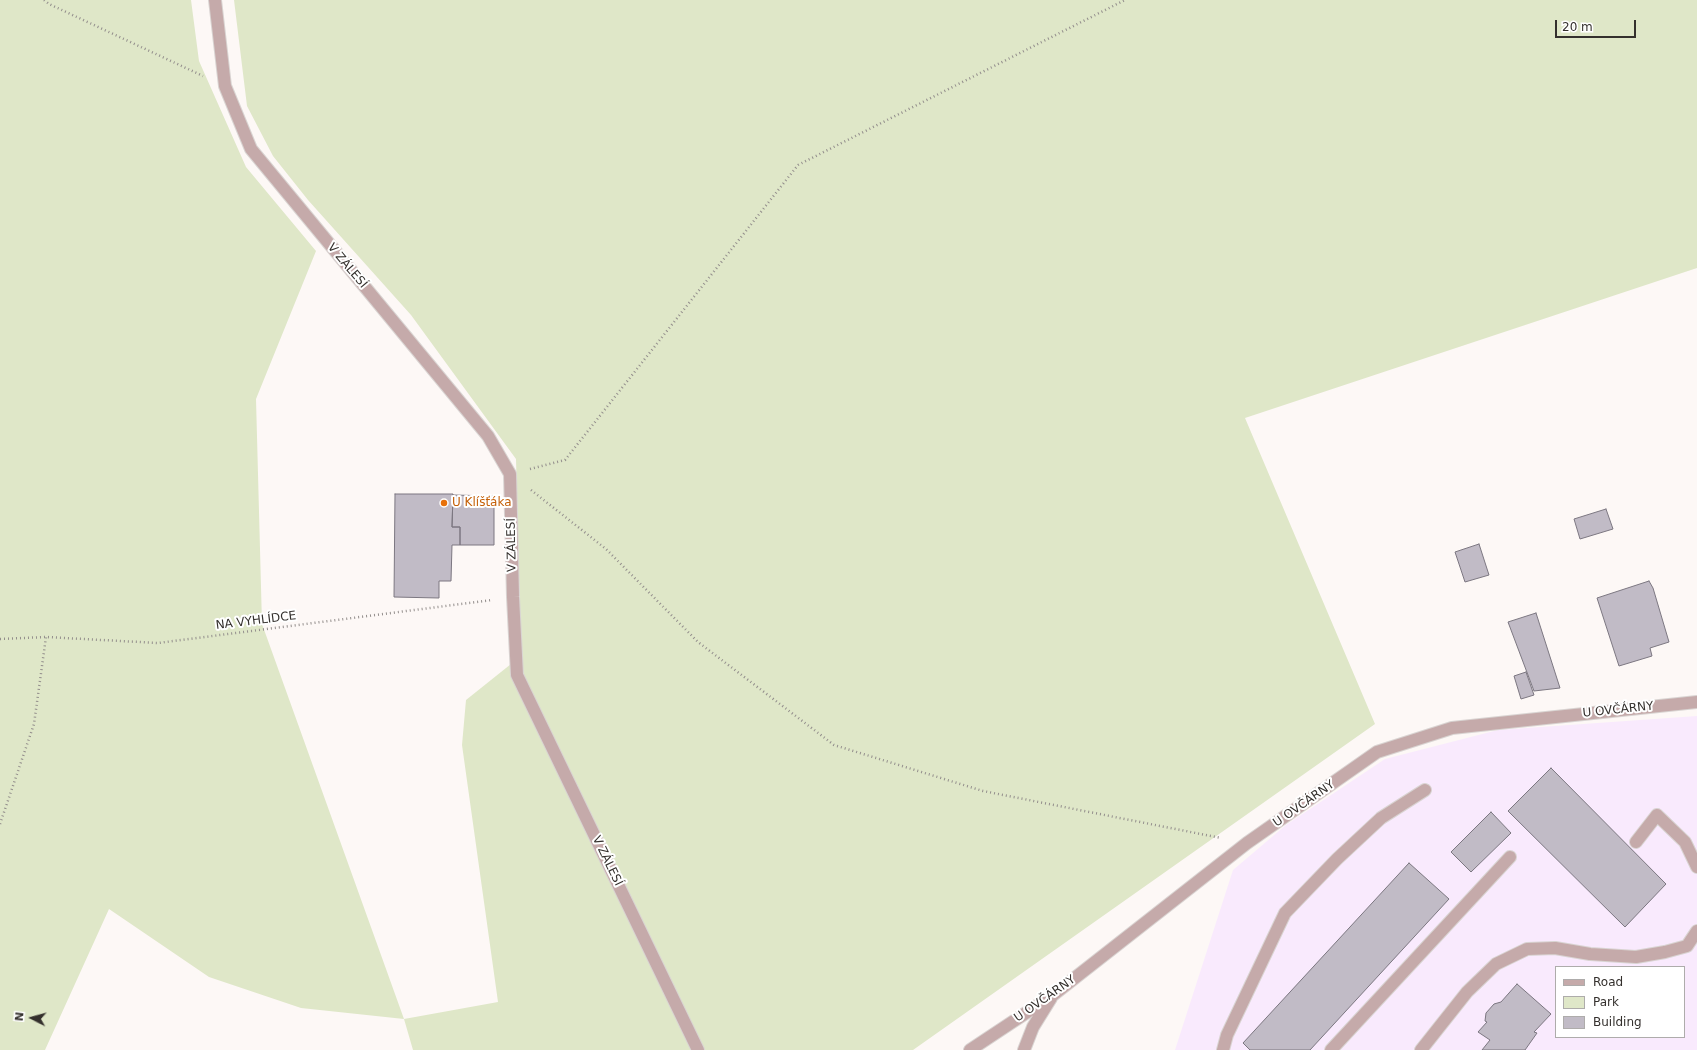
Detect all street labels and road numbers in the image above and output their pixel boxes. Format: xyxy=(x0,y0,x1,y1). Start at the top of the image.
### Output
street label: V ZÁLESÍ xyxy=(324,241,370,291)
street label: V ZÁLESÍ xyxy=(504,518,520,572)
street label: NA VYHLÍDCE xyxy=(215,609,297,633)
street label: U OVČÁRNY xyxy=(1582,699,1654,721)
street label: U OVČÁRNY xyxy=(1271,778,1337,830)
street label: V ZÁLESÍ xyxy=(589,834,625,888)
street label: U OVČÁRNY xyxy=(1012,973,1078,1025)

